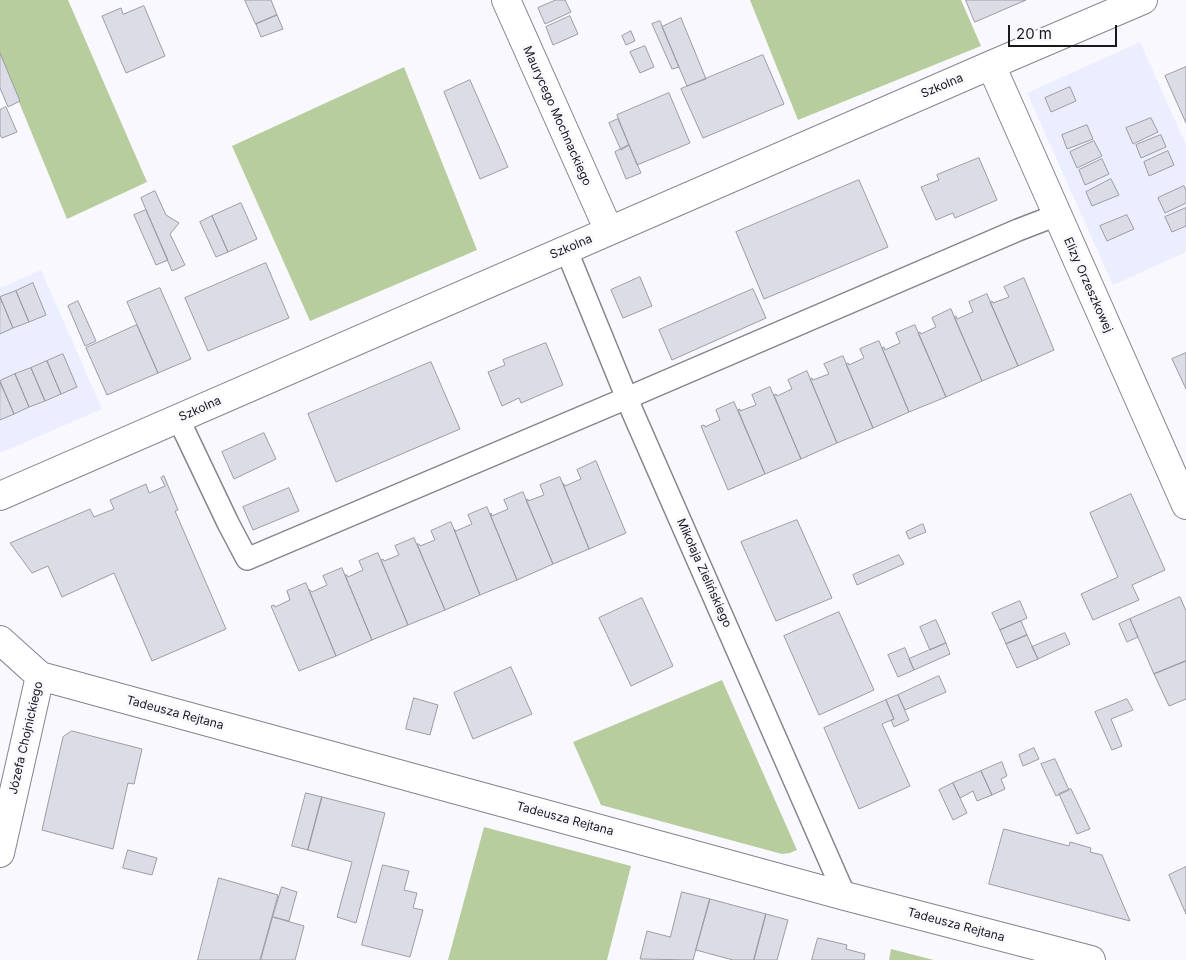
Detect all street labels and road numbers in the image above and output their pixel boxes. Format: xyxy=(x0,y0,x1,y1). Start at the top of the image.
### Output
street label: Maurycego Mochnackiego xyxy=(520,44,594,188)
street label: Szkolna xyxy=(919,71,965,101)
street label: Szkolna xyxy=(548,232,594,262)
street label: Elizy Orzeszkowej xyxy=(1061,235,1115,335)
street label: Szkolna xyxy=(177,393,223,425)
street label: Mikołaja Zielińskiego xyxy=(673,516,735,630)
street label: Józefa Chojnickiego xyxy=(6,680,46,796)
street label: Tadeusza Rejtana xyxy=(125,693,225,733)
street label: Tadeusza Rejtana xyxy=(515,799,615,839)
street label: Tadeusza Rejtana xyxy=(906,905,1006,945)

